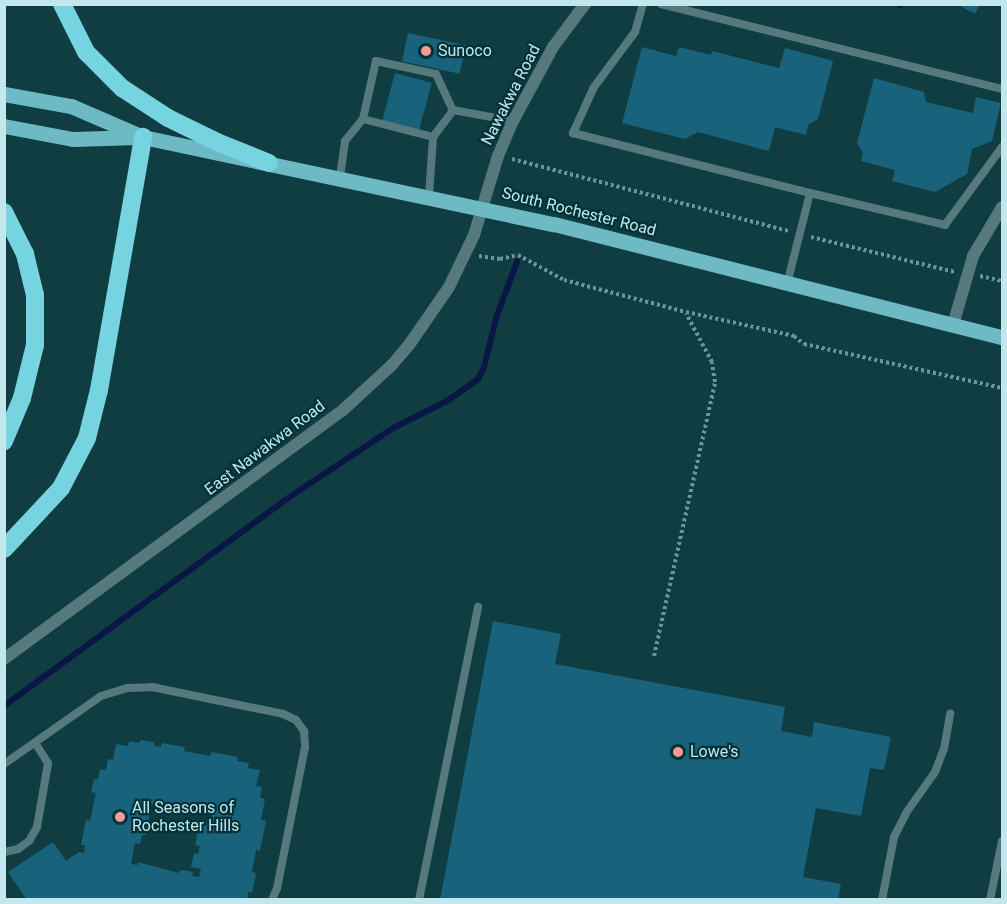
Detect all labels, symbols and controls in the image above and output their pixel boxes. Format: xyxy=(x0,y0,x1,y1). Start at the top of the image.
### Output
place label: Sunoco xyxy=(438,41,492,61)
street label: Nawakwa Road xyxy=(477,41,545,149)
marker: Sunoco xyxy=(419,44,433,58)
street label: South Rochester Road xyxy=(500,184,658,240)
street label: East Nawakwa Road xyxy=(201,397,329,499)
place label: Lowe's xyxy=(690,742,739,762)
marker: Lowe's xyxy=(671,745,685,759)
place label: All Seasons of Rochester Hills xyxy=(132,798,239,836)
marker: All Seasons of Rochester Hills xyxy=(113,810,127,824)

